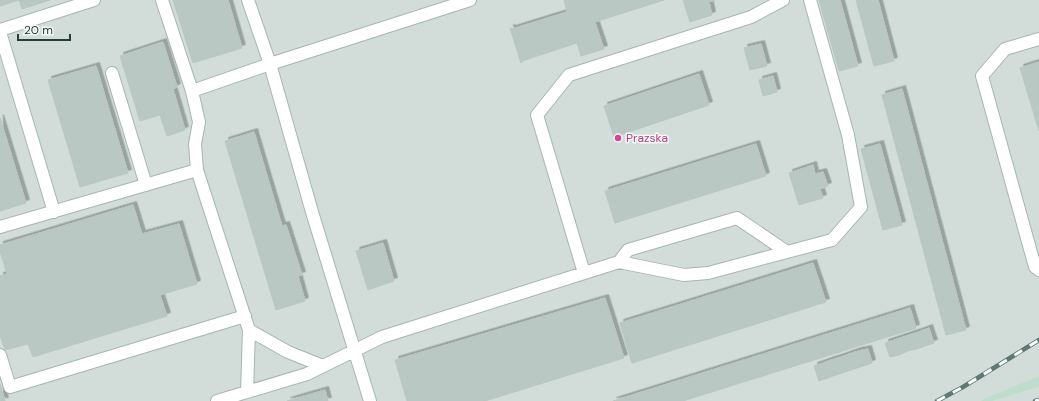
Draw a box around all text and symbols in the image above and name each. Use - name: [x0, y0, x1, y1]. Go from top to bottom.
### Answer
- scale bar: [18, 16, 70, 42]
- text: 20 m: [24, 22, 53, 38]
- place label: Prazska: [626, 130, 668, 146]
- marker: Prazska: [613, 133, 623, 143]

